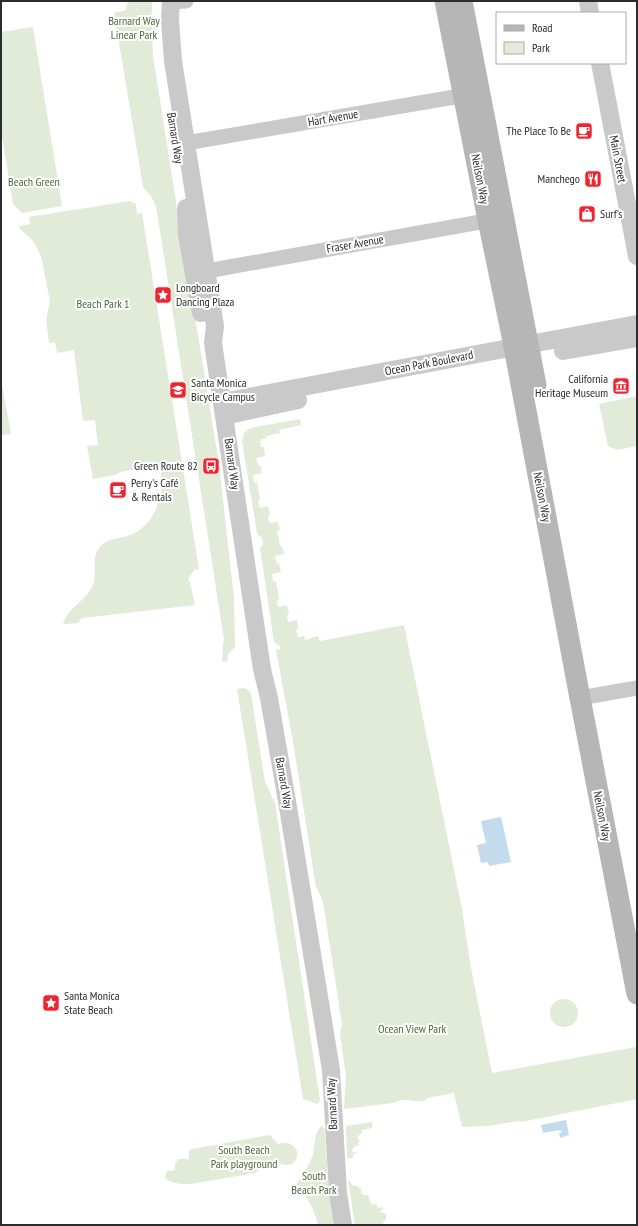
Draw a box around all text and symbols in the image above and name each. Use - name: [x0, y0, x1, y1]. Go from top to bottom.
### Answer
- legend: [496, 12, 626, 64]
- park label: Barnard Way Linear Park: [108, 13, 160, 42]
- text: Road: [532, 20, 552, 35]
- text: Park: [532, 40, 550, 55]
- street label: Hart Avenue: [307, 106, 359, 129]
- street label: Barnard Way: [164, 111, 187, 165]
- cafe icon: The Place To Be: [574, 121, 594, 141]
- place label: The Place To Be: [506, 123, 571, 138]
- street label: Main Street: [607, 134, 631, 184]
- street label: Neilson Way: [468, 153, 493, 206]
- restaurant icon: Manchego: [583, 169, 603, 189]
- place label: Manchego: [538, 171, 580, 186]
- park label: Beach Green: [8, 174, 60, 189]
- shop icon: Surf's: [577, 204, 597, 224]
- place label: Surf's: [600, 206, 622, 221]
- street label: Fraser Avenue: [325, 231, 385, 256]
- place label: Longboard Dancing Plaza: [176, 280, 235, 309]
- place icon: Longboard Dancing Plaza: [153, 285, 173, 305]
- park label: Beach Park 1: [77, 296, 130, 311]
- street label: Ocean Park Boulevard: [383, 347, 474, 378]
- place label: California Heritage Museum: [535, 371, 608, 400]
- place label: Santa Monica Bicycle Campus: [191, 375, 255, 404]
- museum icon: California Heritage Museum: [611, 376, 631, 396]
- school or university icon: Santa Monica Bicycle Campus: [168, 380, 188, 400]
- street label: Barnard Way: [221, 437, 244, 491]
- bus stop icon: Green Route 82: [201, 456, 221, 476]
- place label: Green Route 82: [134, 458, 198, 473]
- street label: Neilson Way: [530, 471, 555, 524]
- place label: Perry's Café & Rentals: [131, 475, 178, 504]
- cafe icon: Perry's Café & Rentals: [108, 480, 128, 500]
- street label: Barnard Way: [273, 756, 296, 810]
- street label: Neilson Way: [590, 790, 615, 843]
- place label: Santa Monica State Beach: [64, 988, 120, 1017]
- place icon: Santa Monica State Beach: [41, 993, 61, 1013]
- park label: Ocean View Park: [378, 1021, 446, 1036]
- street label: Barnard Way: [323, 1077, 340, 1130]
- park label: South Beach Park playground: [211, 1142, 277, 1171]
- park label: South Beach Park: [291, 1168, 337, 1197]

